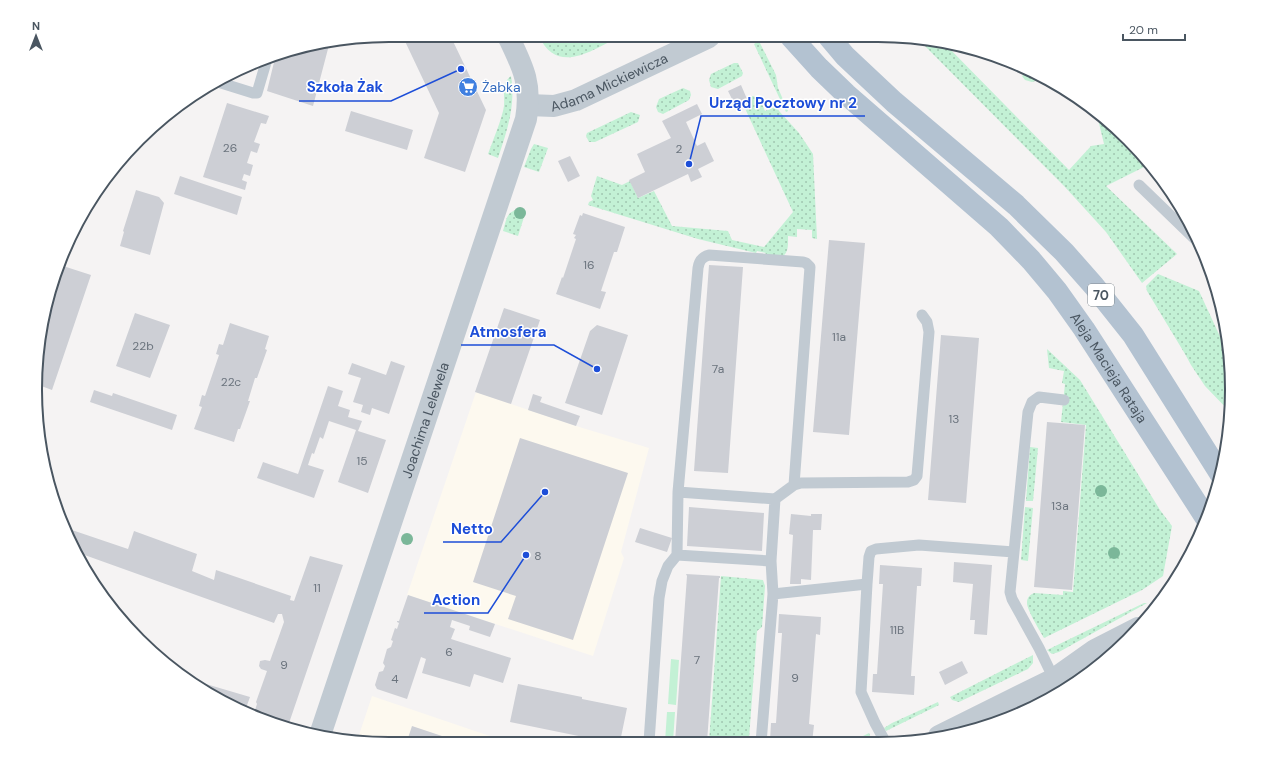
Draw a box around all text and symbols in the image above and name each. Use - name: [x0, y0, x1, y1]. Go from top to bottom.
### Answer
- north arrow: [16, 16, 56, 56]
- scale bar: [1123, 16, 1185, 42]
- text: N: [32, 19, 40, 33]
- text: 20 m: [1129, 22, 1158, 38]
- street label: Adama Mickiewicza: [548, 49, 671, 116]
- callout: Szkoła Żak: [299, 74, 391, 101]
- supermarket icon: Żabka: [457, 76, 479, 98]
- text: Szkoła Żak: [307, 77, 384, 97]
- place label: Żabka: [482, 78, 521, 96]
- callout: Urząd Pocztowy nr 2: [701, 89, 865, 116]
- text: Urząd Pocztowy nr 2: [709, 93, 857, 113]
- house number: 26: [223, 140, 237, 156]
- house number: 2: [676, 141, 683, 157]
- house number: 16: [583, 257, 595, 273]
- road number: 70: [1088, 284, 1114, 306]
- street label: Aleja Macieja Rataja: [1066, 309, 1151, 426]
- callout: Atmosfera: [461, 318, 554, 345]
- text: Atmosfera: [470, 322, 546, 342]
- house number: 11a: [832, 329, 846, 345]
- house number: 22b: [132, 338, 154, 354]
- street label: Joachima Lelewela: [398, 360, 453, 480]
- house number: 7a: [712, 361, 724, 377]
- house number: 22c: [221, 374, 241, 390]
- house number: 13: [949, 411, 959, 427]
- house number: 15: [356, 453, 368, 469]
- house number: 13a: [1051, 498, 1069, 514]
- callout: Netto: [443, 515, 501, 542]
- text: Netto: [451, 519, 493, 539]
- house number: 8: [534, 548, 542, 564]
- house number: 11: [313, 580, 321, 596]
- callout: Action: [424, 586, 488, 613]
- text: Action: [432, 590, 480, 610]
- house number: 11B: [890, 622, 904, 638]
- house number: 6: [445, 644, 453, 660]
- house number: 7: [694, 652, 700, 668]
- house number: 9: [280, 657, 288, 673]
- house number: 9: [791, 670, 799, 686]
- house number: 4: [391, 671, 399, 687]

